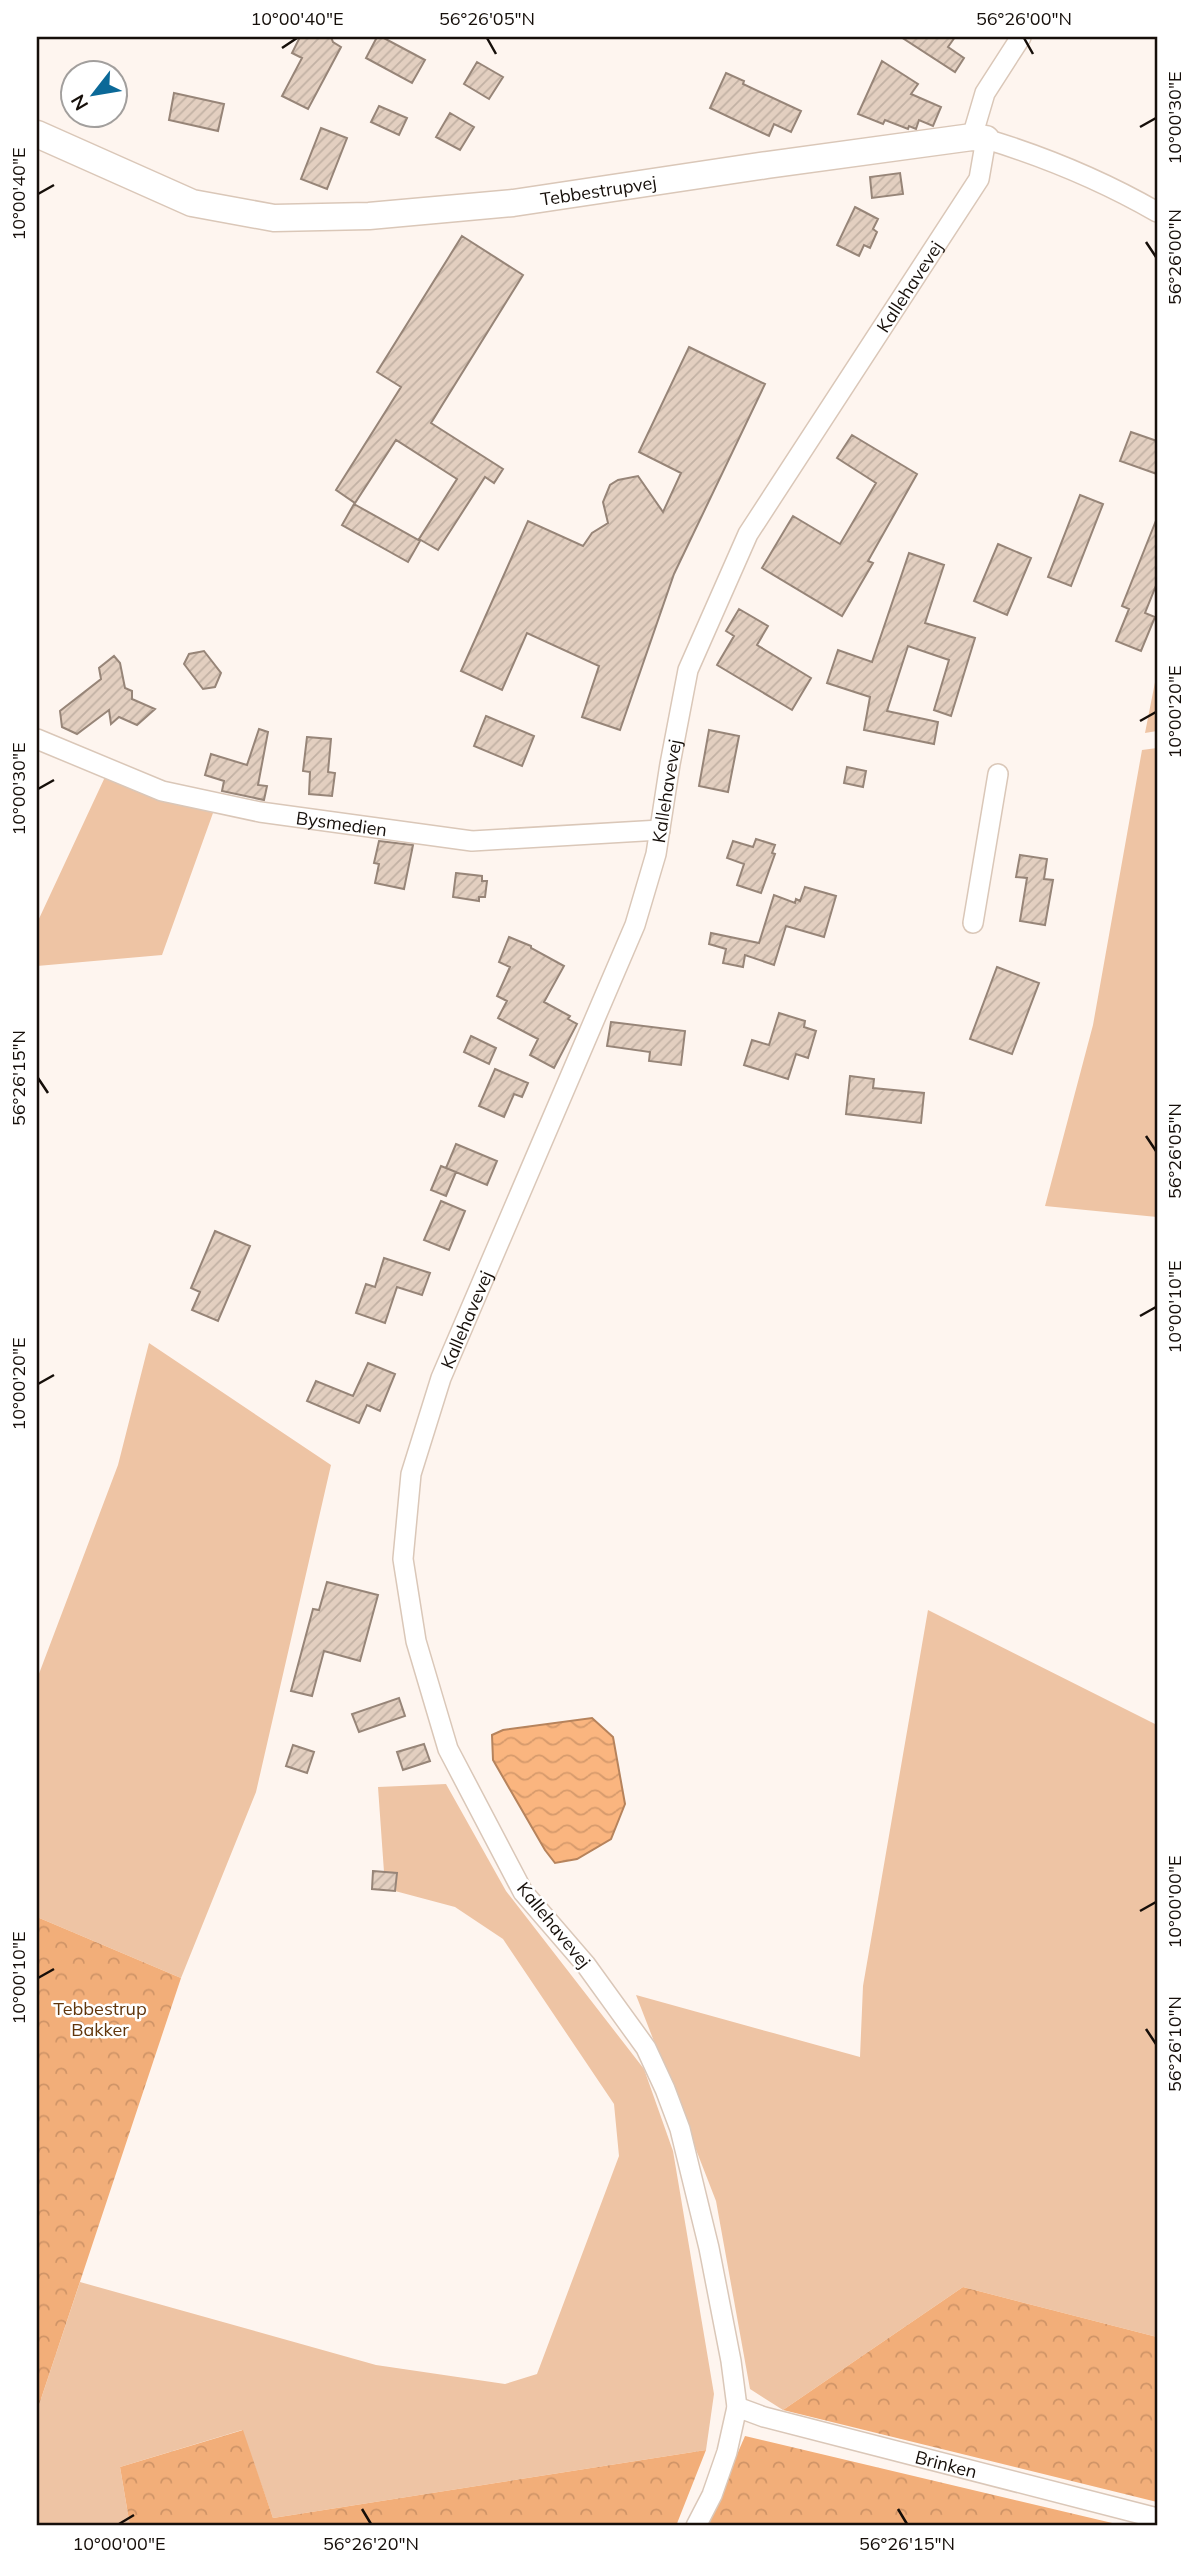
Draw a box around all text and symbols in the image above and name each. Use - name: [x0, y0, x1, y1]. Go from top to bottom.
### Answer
- text: 10°00'40"E: [250, 7, 344, 30]
- text: 56°26'05"N: [439, 7, 535, 30]
- text: 56°26'00"N: [976, 7, 1072, 30]
- north arrow: [60, 60, 130, 130]
- text: 10°00'30"E: [1163, 71, 1186, 165]
- text: N: [65, 90, 93, 115]
- text: 10°00'40"E: [7, 147, 30, 241]
- street label: Tebbestrupvej: [539, 170, 658, 210]
- text: 56°26'00"N: [1163, 209, 1186, 305]
- street label: Kallehavevej: [871, 236, 947, 337]
- text: 10°00'20"E: [1163, 665, 1186, 759]
- street label: Kallehavevej: [646, 737, 686, 844]
- text: 10°00'30"E: [7, 742, 30, 836]
- street label: Bysmedien: [295, 806, 389, 841]
- text: 56°26'15"N: [7, 1030, 30, 1126]
- text: 56°26'05"N: [1163, 1103, 1186, 1199]
- text: 10°00'10"E: [1163, 1260, 1186, 1354]
- street label: Kallehavevej: [435, 1267, 497, 1372]
- text: 10°00'20"E: [7, 1337, 30, 1431]
- text: 10°00'00"E: [1163, 1855, 1186, 1949]
- street label: Kallehavevej: [512, 1877, 596, 1973]
- text: 10°00'10"E: [7, 1931, 30, 2025]
- text: 56°26'10"N: [1163, 1996, 1186, 2092]
- park label: Tebbestrup Bakker: [53, 1997, 147, 2041]
- street label: Brinken: [913, 2445, 980, 2483]
- text: 10°00'00"E: [72, 2532, 166, 2555]
- text: 56°26'20"N: [323, 2532, 419, 2555]
- text: 56°26'15"N: [859, 2532, 955, 2555]

